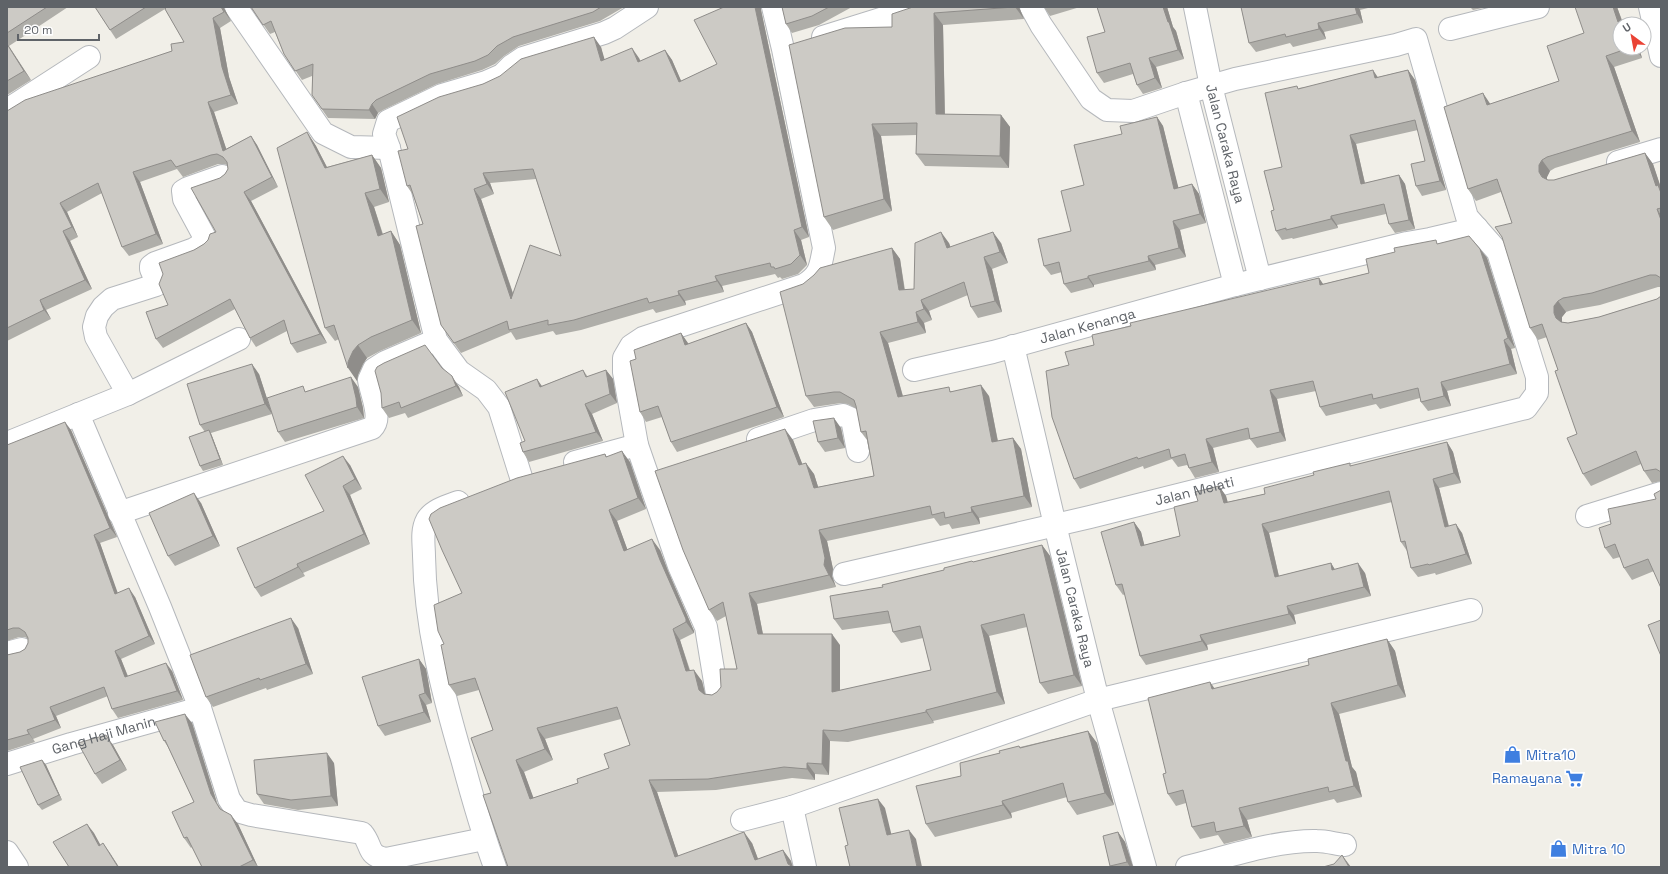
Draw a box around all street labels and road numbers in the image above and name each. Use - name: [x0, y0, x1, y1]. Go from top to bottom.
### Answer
- street label: Jalan Caraka Raya: [1202, 82, 1249, 205]
- street label: Jalan Kenanga: [1038, 304, 1137, 348]
- street label: Jalan Melati: [1153, 472, 1236, 509]
- street label: Jalan Caraka Raya: [1052, 546, 1099, 669]
- street label: Gang Haji Manin: [50, 712, 158, 758]

